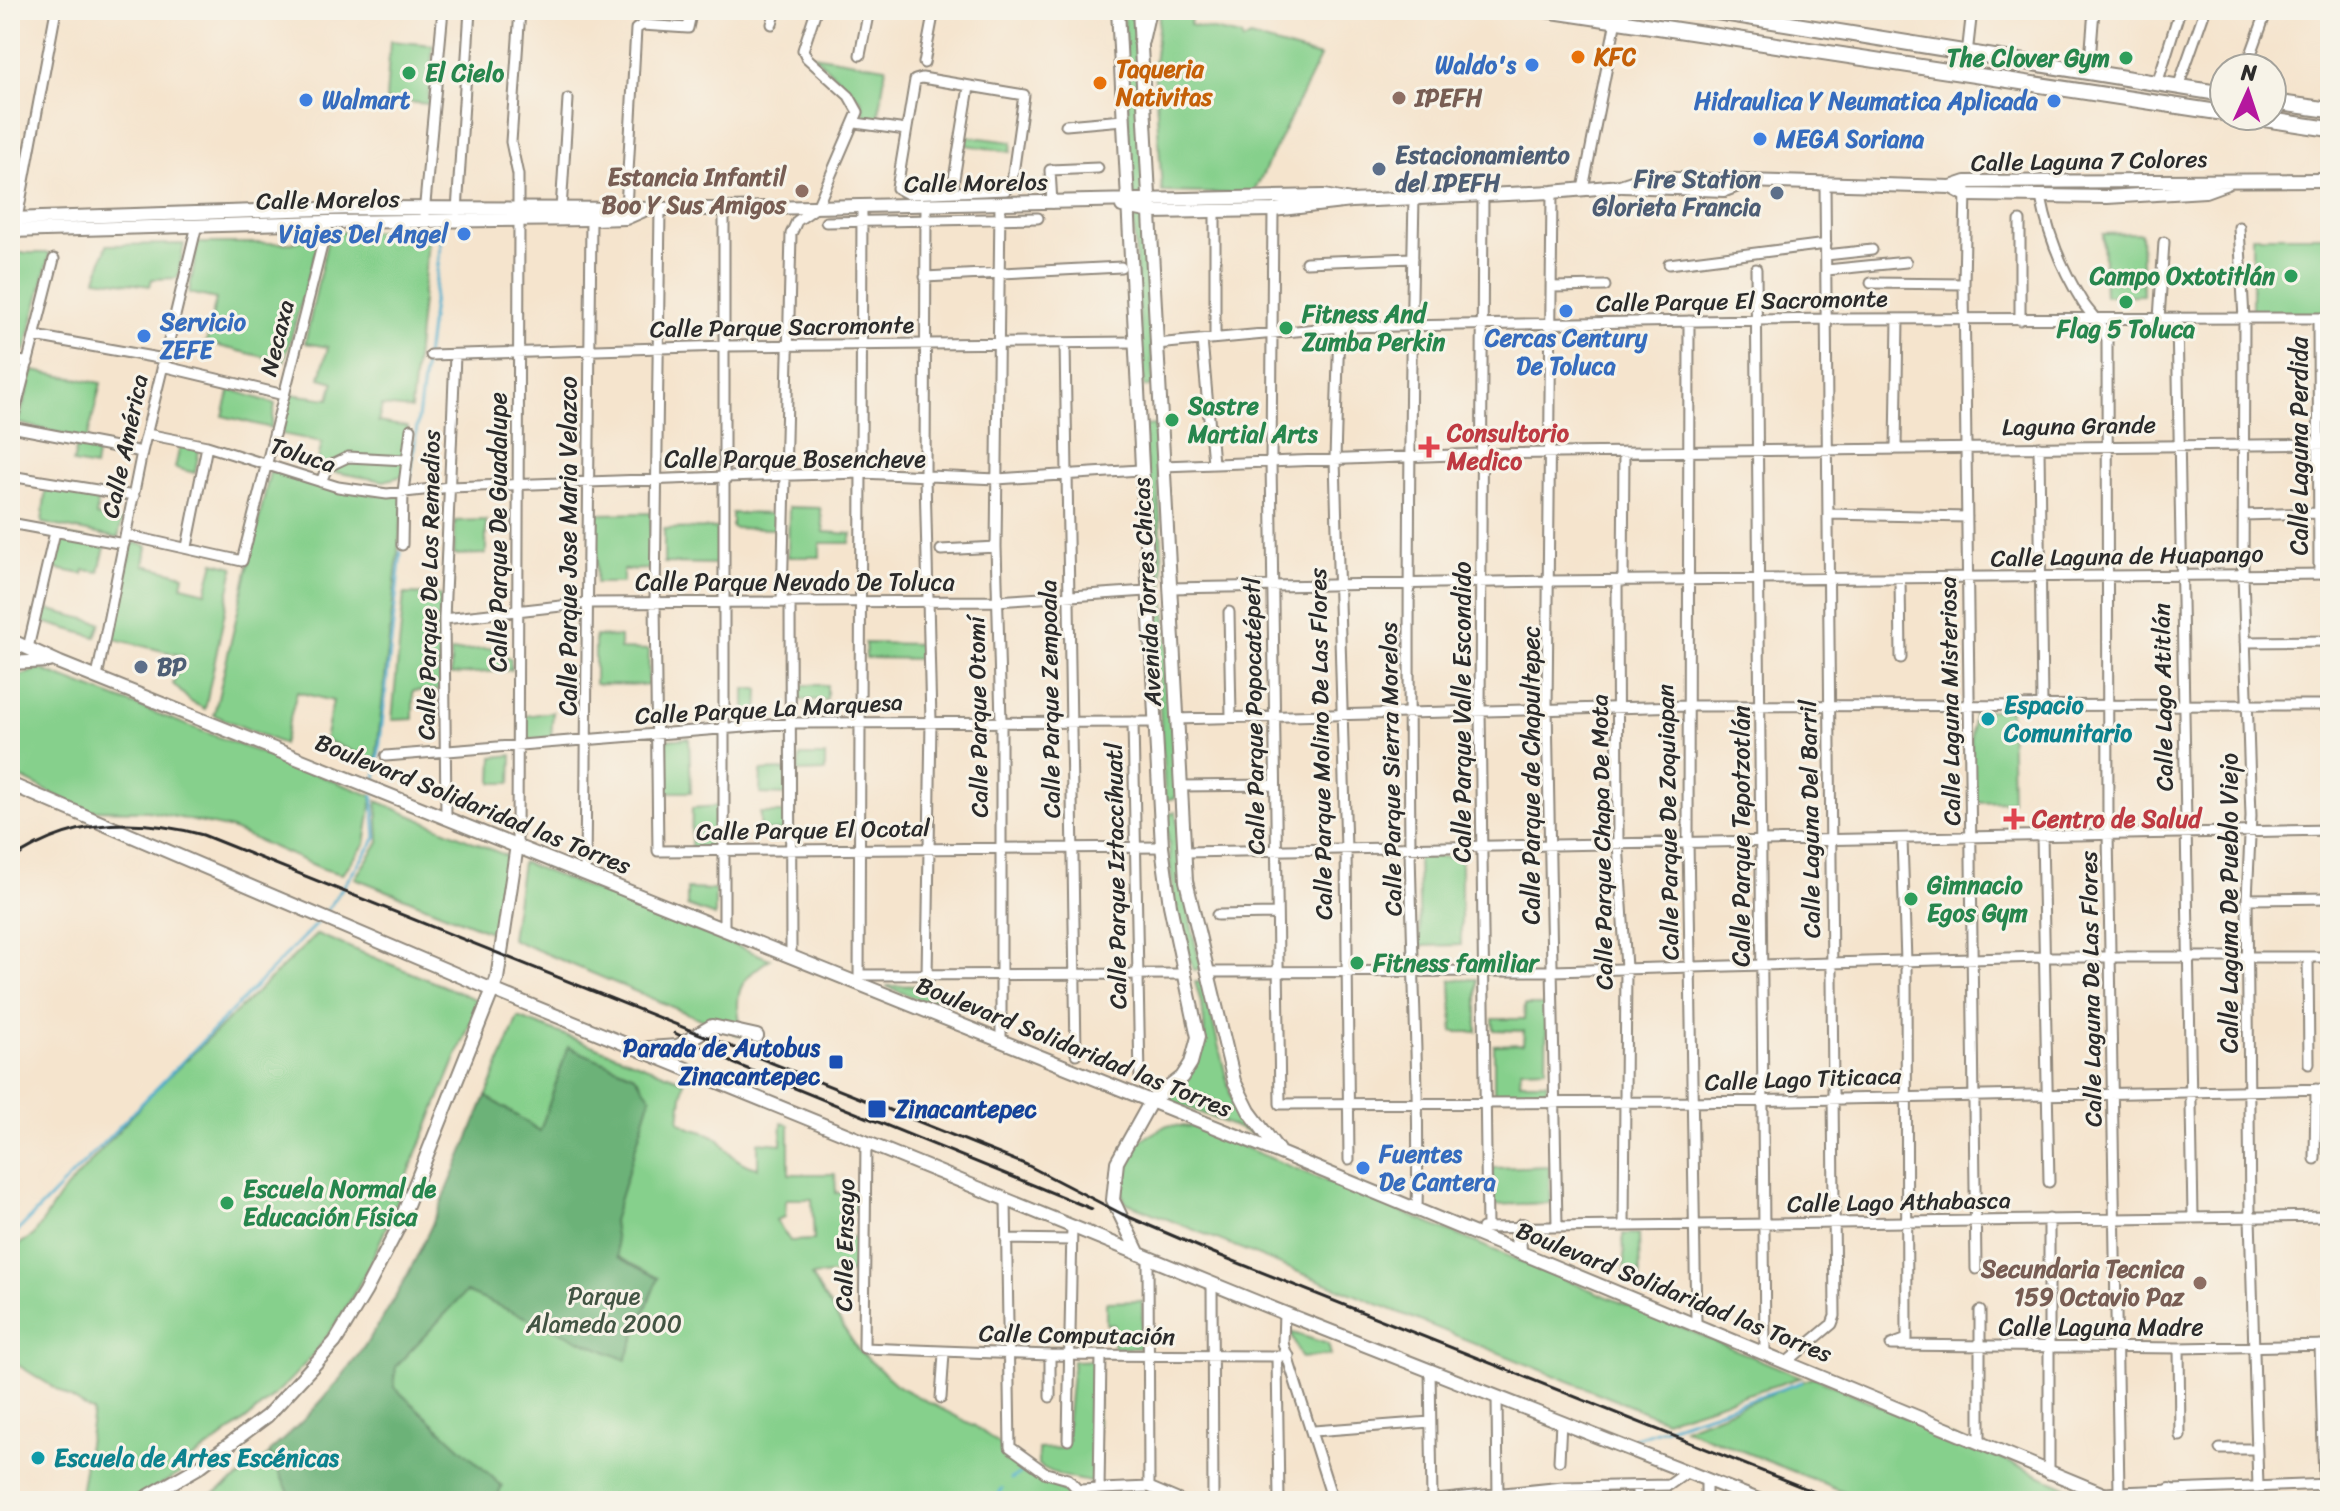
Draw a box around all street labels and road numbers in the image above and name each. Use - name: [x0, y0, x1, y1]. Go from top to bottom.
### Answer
- street label: Calle Laguna 7 Colores: [1970, 138, 2208, 184]
- street label: Calle Morelos: [904, 161, 1048, 205]
- street label: Calle Morelos: [256, 178, 400, 222]
- street label: Calle Parque El Sacromonte: [1596, 277, 1889, 325]
- street label: Necaxa: [247, 295, 307, 381]
- street label: Calle Parque Sacromonte: [649, 304, 915, 350]
- street label: Calle Laguna Perdida: [2278, 336, 2320, 555]
- street label: Calle América: [89, 370, 161, 522]
- street label: Calle Parque Jose Maria Velazco: [547, 376, 589, 716]
- street label: Calle Parque De Guadalupe: [477, 392, 519, 672]
- street label: Laguna Grande: [2002, 404, 2156, 448]
- street label: Toluca: [265, 425, 341, 485]
- street label: Calle Parque De Los Remedios: [405, 429, 453, 740]
- street label: Calle Parque Bosencheve: [664, 438, 926, 480]
- street label: Avenida Torres Chicas: [1120, 476, 1174, 709]
- street label: Calle Laguna de Huapango: [1990, 533, 2264, 579]
- street label: Calle Parque Nevado De Toluca: [635, 561, 955, 603]
- street label: Calle Parque Valle Escondido: [1441, 562, 1483, 862]
- street label: Calle Parque Molino De Las Flores: [1297, 567, 1345, 920]
- street label: Calle Parque Popocatépetl: [1231, 576, 1277, 855]
- street label: Calle Laguna Misteriosa: [1927, 576, 1973, 826]
- street label: Calle Parque Zempoala: [1027, 579, 1073, 819]
- street label: Calle Lago Atitlán: [2140, 603, 2186, 791]
- street label: Calle Parque Otomí: [955, 613, 1001, 818]
- street label: Calle Parque Sierra Morelos: [1367, 622, 1415, 916]
- street label: Calle Parque de Chapultepec: [1510, 625, 1552, 925]
- street label: Calle Parque La Marquesa: [634, 681, 904, 737]
- street label: Calle Parque De Zoquiapan: [1645, 683, 1691, 961]
- street label: Calle Parque Chapa De Mota: [1578, 694, 1626, 990]
- street label: Calle Laguna Del Barril: [1787, 698, 1833, 938]
- street label: Calle Parque Tepotzotlán: [1720, 705, 1762, 967]
- street label: Boulevard Solidaridad las Torres: [309, 721, 637, 887]
- street label: Calle Parque Iztaccíhuatl: [1093, 741, 1139, 1010]
- street label: Calle Laguna De Pueblo Viejo: [2208, 753, 2250, 1053]
- street label: Calle Parque El Ocotal: [696, 807, 931, 853]
- street label: Calle Laguna De Las Flores: [2068, 850, 2114, 1127]
- street label: Boulevard Solidaridad las Torres: [910, 964, 1238, 1130]
- street label: Calle Lago Titicaca: [1704, 1055, 1903, 1103]
- street label: Calle Ensayo: [823, 1178, 867, 1312]
- street label: Calle Lago Athabasca: [1787, 1179, 2011, 1225]
- street label: Boulevard Solidaridad las Torres: [1510, 1209, 1838, 1375]
- street label: Calle Laguna Madre: [1998, 1306, 2204, 1348]
- street label: Calle Computación: [978, 1312, 1176, 1358]

